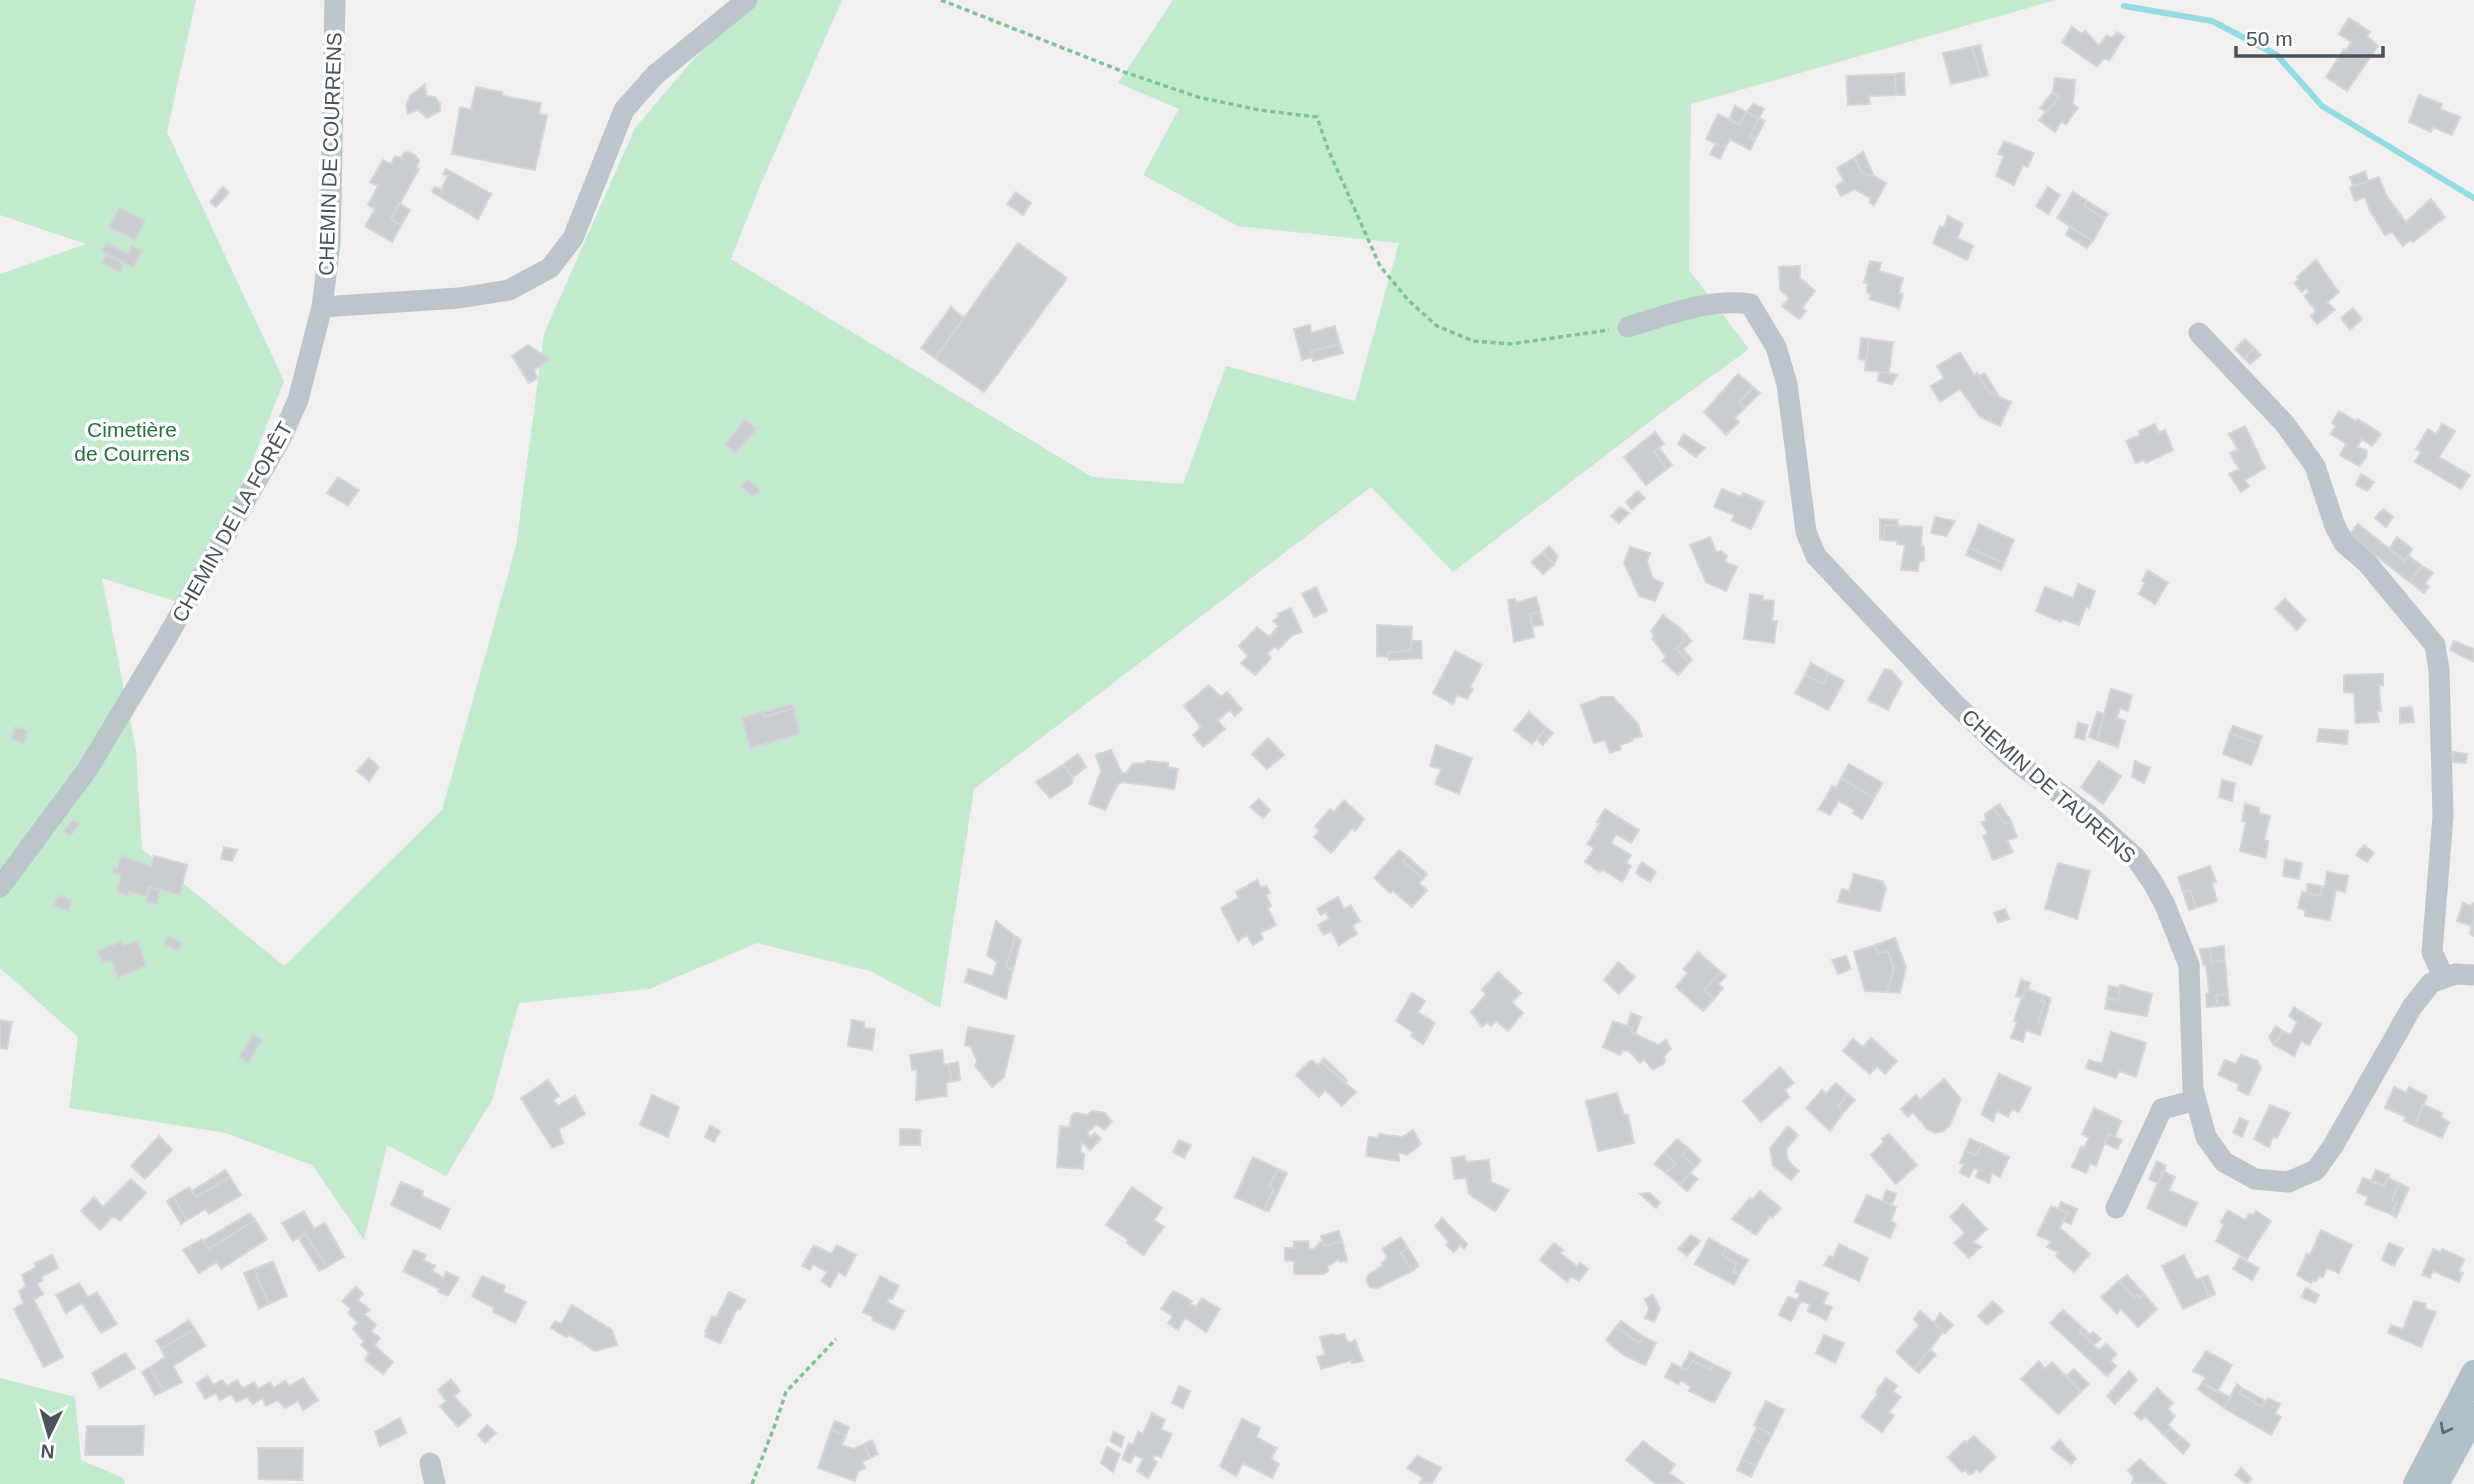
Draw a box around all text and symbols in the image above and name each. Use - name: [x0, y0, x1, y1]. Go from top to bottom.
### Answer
- scale bar: [2236, 14, 2383, 58]
- text: 50 m: [2246, 27, 2293, 50]
- street label: CHEMIN DE COURRENS: [314, 32, 346, 276]
- park label: Cimetière de Courrens: [74, 418, 190, 465]
- street label: CHEMIN DE LA FORÊT: [167, 418, 297, 626]
- street label: CHEMIN DE TAURENS: [1958, 704, 2140, 868]
- north arrow: [14, 1400, 84, 1470]
- one-way arrow: [2439, 1422, 2453, 1434]
- text: N: [40, 1440, 55, 1462]

